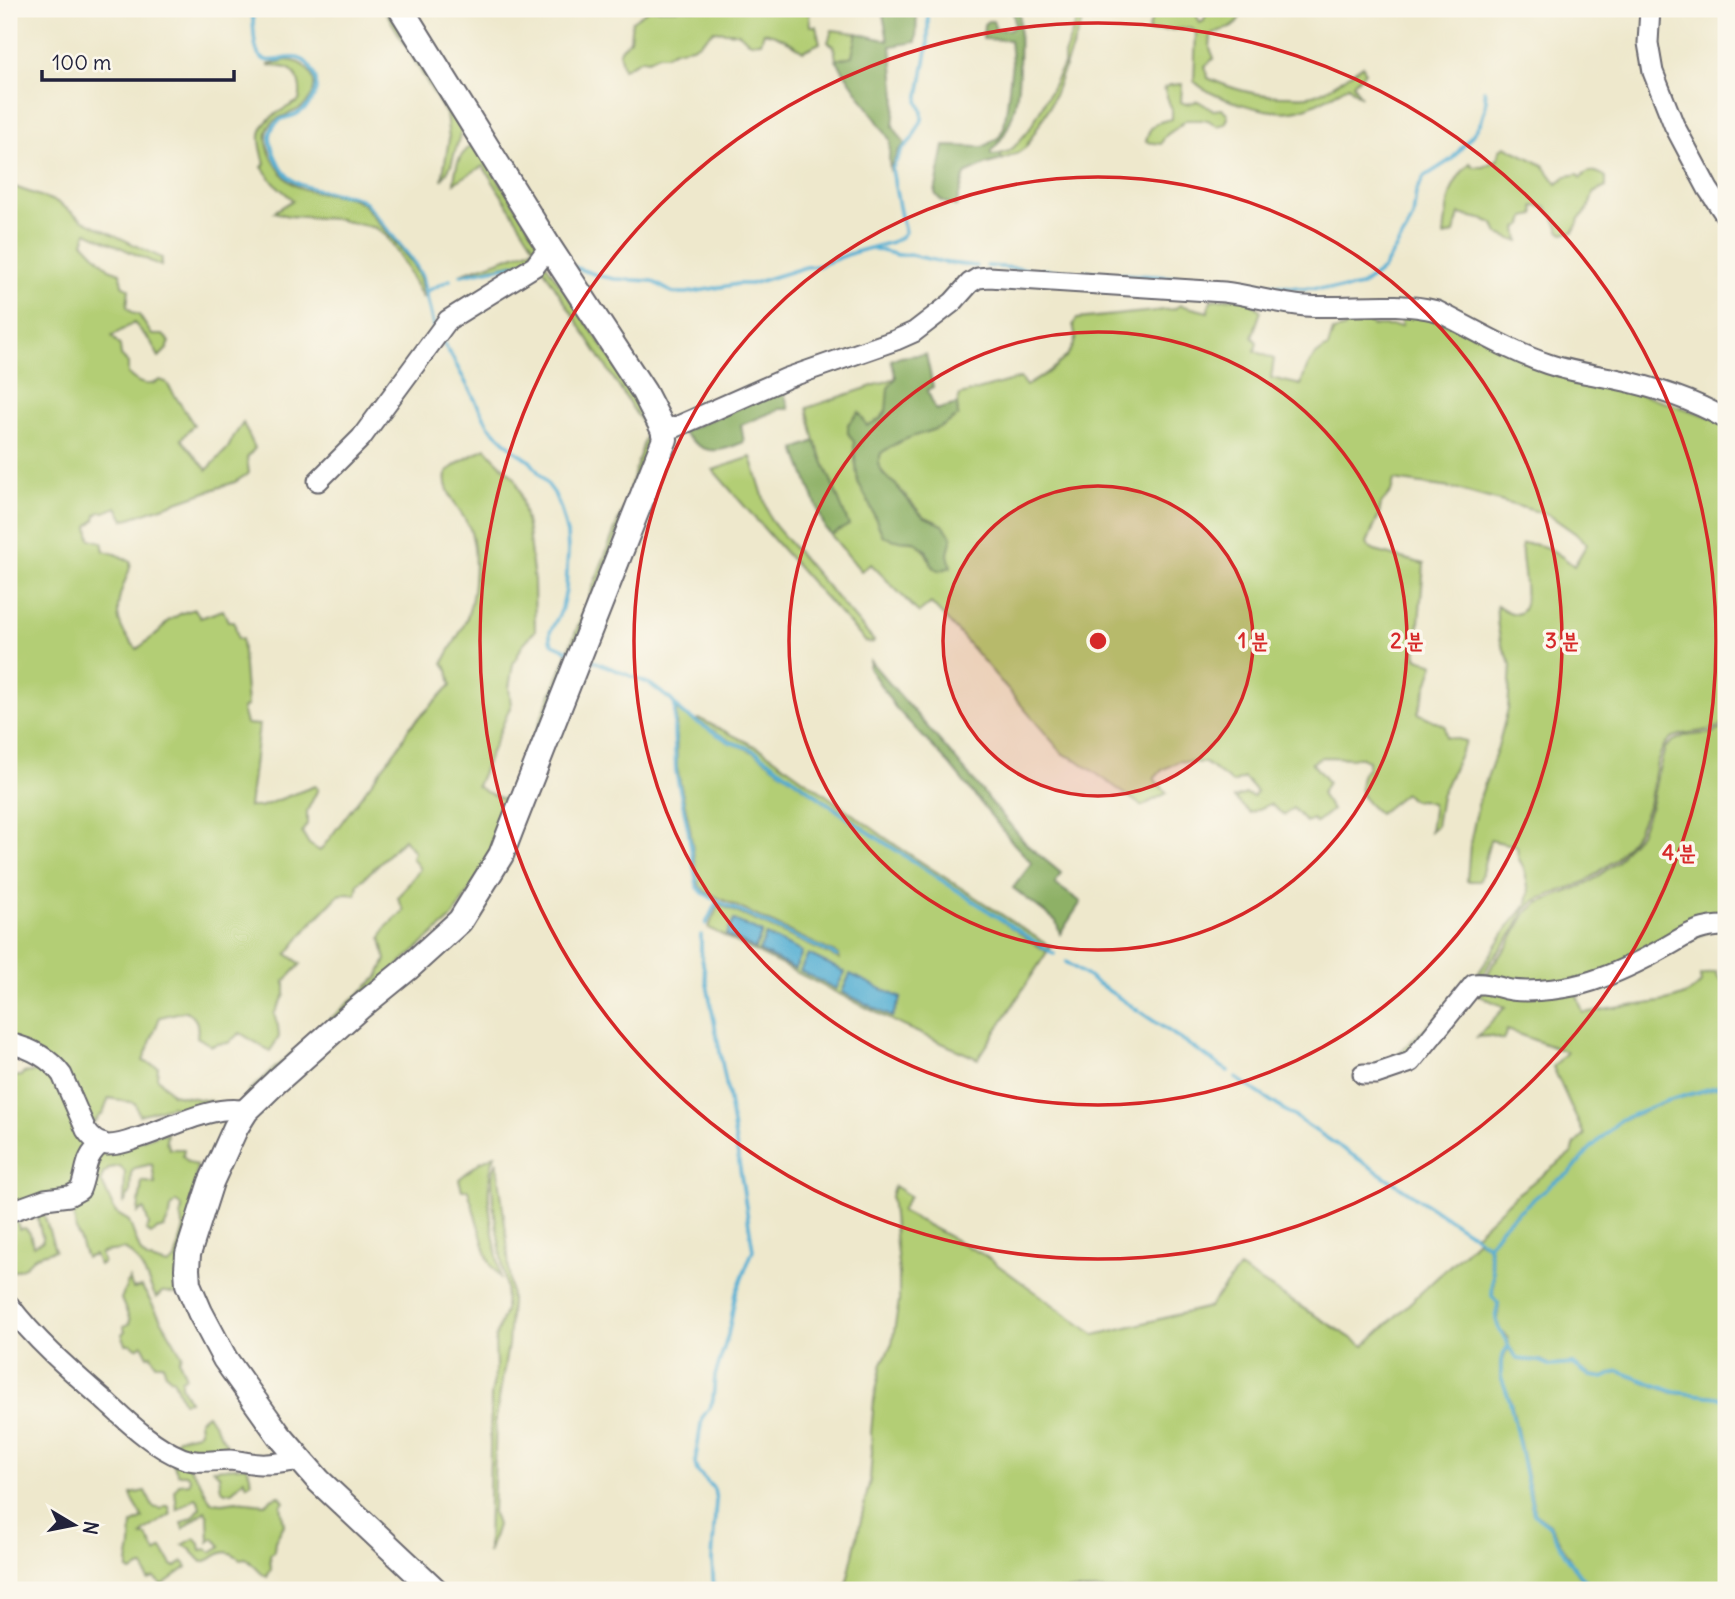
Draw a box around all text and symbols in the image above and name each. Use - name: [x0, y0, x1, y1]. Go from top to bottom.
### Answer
- scale bar: [42, 38, 234, 82]
- text: 100 m: [52, 49, 111, 76]
- text: 1 분: [1238, 627, 1268, 654]
- text: 2 분: [1390, 627, 1424, 654]
- text: 3 분: [1545, 627, 1579, 654]
- centre of rings: [1086, 629, 1110, 653]
- text: 4 분: [1662, 839, 1696, 866]
- north arrow: [38, 1490, 108, 1560]
- text: N: [78, 1519, 104, 1537]

